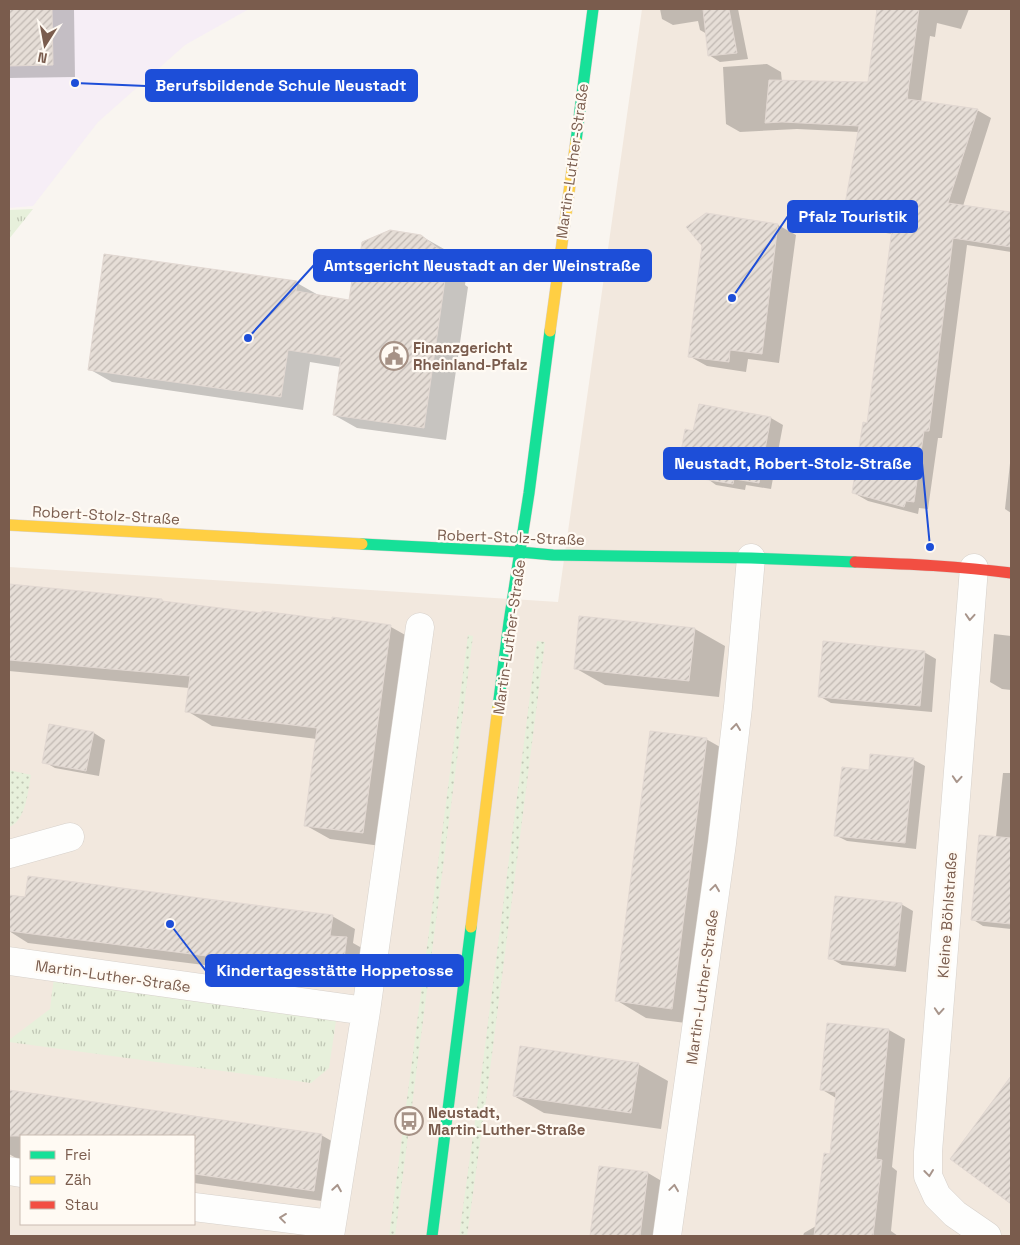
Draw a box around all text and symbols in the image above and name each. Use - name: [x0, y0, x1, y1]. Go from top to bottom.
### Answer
- north arrow: [20, 20, 70, 70]
- text: N: [36, 48, 49, 67]
- callout: Berufsbildende Schule Neustadt: [146, 70, 417, 101]
- text: Berufsbildende Schule Neustadt: [156, 75, 407, 96]
- street label: Martin-Luther-Straße: [552, 82, 592, 240]
- callout: Pfalz Touristik: [788, 201, 917, 232]
- text: Pfalz Touristik: [799, 206, 907, 227]
- callout: Amtsgericht Neustadt an der Weinstraße: [314, 250, 651, 281]
- text: Amtsgericht Neustadt an der Weinstraße: [324, 255, 640, 276]
- place label: Finanzgericht Rheinland-Pfalz: [413, 338, 528, 374]
- public building icon: Finanzgericht Rheinland-Pfalz: [379, 341, 409, 371]
- callout: Neustadt, Robert-Stolz-Straße: [664, 448, 922, 479]
- text: Neustadt, Robert-Stolz-Straße: [674, 453, 912, 474]
- street label: Robert-Stolz-Straße: [32, 502, 180, 528]
- street label: Robert-Stolz-Straße: [437, 525, 585, 549]
- street label: Martin-Luther-Straße: [489, 558, 529, 716]
- one-way arrow: [965, 613, 976, 621]
- one-way arrow: [730, 723, 741, 731]
- one-way arrow: [952, 775, 963, 783]
- street label: Kleine Böhlstraße: [933, 851, 961, 979]
- one-way arrow: [710, 884, 720, 893]
- street label: Martin-Luther-Straße: [682, 908, 722, 1066]
- callout: Kindertagesstätte Hoppetosse: [206, 955, 463, 986]
- street label: Martin-Luther-Straße: [34, 956, 192, 996]
- text: Kindertagesstätte Hoppetosse: [216, 960, 454, 981]
- one-way arrow: [934, 1007, 945, 1015]
- place label: Neustadt, Martin-Luther-Straße: [428, 1103, 586, 1139]
- bus stop icon: Neustadt, Martin-Luther-Straße: [394, 1106, 424, 1136]
- legend: [20, 1135, 195, 1225]
- text: Frei: [65, 1145, 91, 1164]
- one-way arrow: [923, 1169, 934, 1177]
- text: Zäh: [65, 1170, 91, 1189]
- one-way arrow: [332, 1184, 342, 1192]
- one-way arrow: [668, 1184, 679, 1192]
- text: Stau: [65, 1195, 99, 1214]
- one-way arrow: [278, 1213, 286, 1224]

